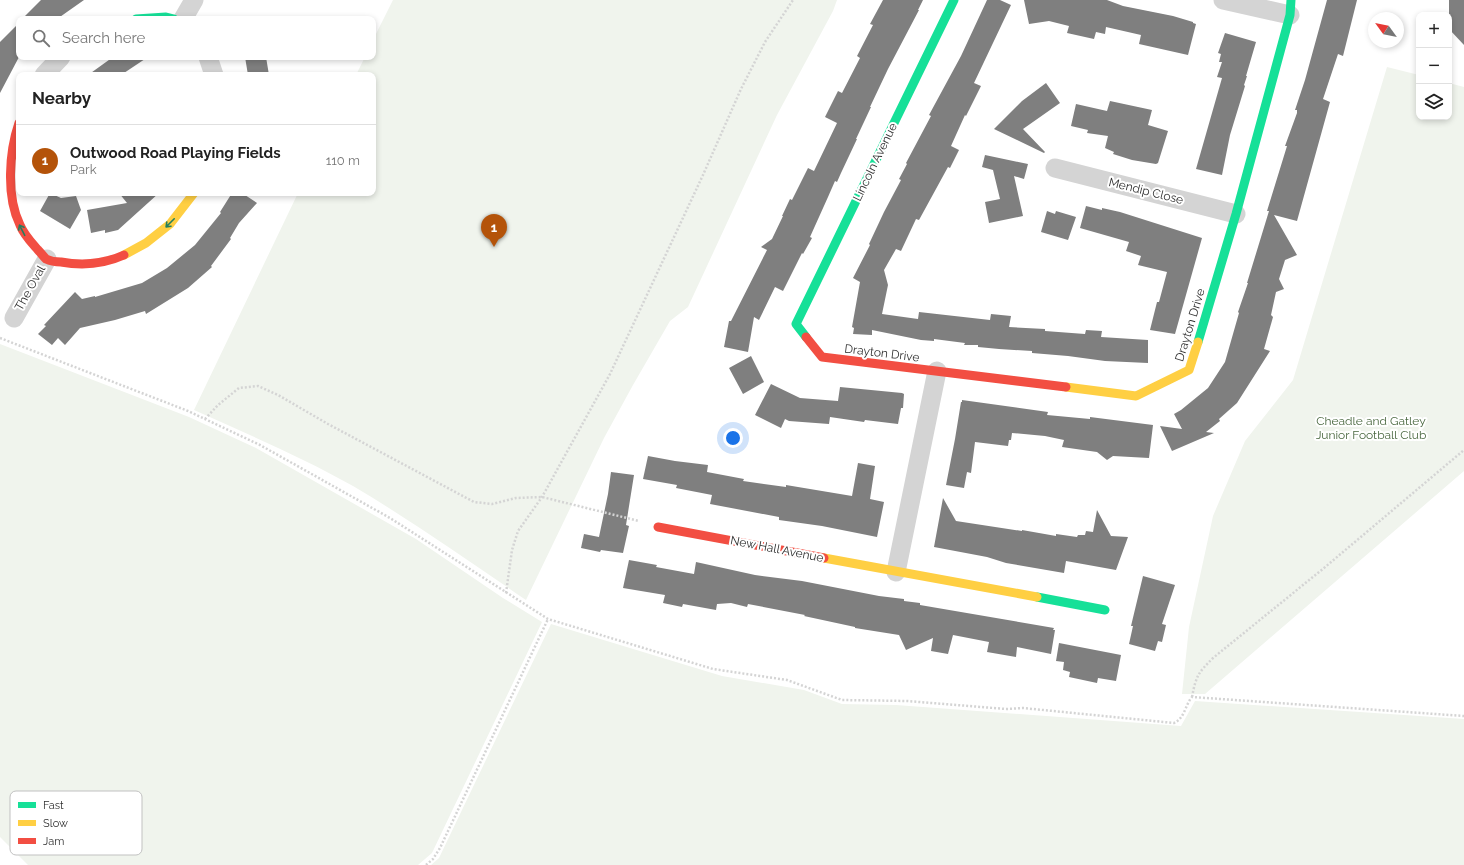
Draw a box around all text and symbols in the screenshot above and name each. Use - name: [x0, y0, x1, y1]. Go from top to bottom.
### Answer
- north arrow: [1368, 12, 1404, 48]
- map controls: [1416, 12, 1452, 120]
- button: +: [1416, 12, 1452, 48]
- search box: [16, 16, 376, 60]
- icon: search: [30, 27, 52, 49]
- text: Search here: [62, 29, 145, 47]
- button: −: [1416, 48, 1452, 84]
- button: layers: [1416, 84, 1452, 120]
- text: Nearby: [32, 88, 91, 108]
- street label: Lincoln Avenue: [850, 121, 900, 203]
- text: Outwood Road Playing Fields: [70, 144, 281, 162]
- text: 1: [42, 153, 48, 168]
- text: 110 m: [326, 153, 360, 168]
- text: Park: [70, 162, 97, 177]
- street label: Mendip Close: [1107, 175, 1185, 207]
- pin: 1: [481, 214, 507, 247]
- one-way arrow: [165, 218, 174, 228]
- one-way arrow: [18, 224, 25, 236]
- street label: The Oval: [12, 262, 48, 313]
- street label: Drayton Drive: [1172, 287, 1208, 363]
- street label: Drayton Drive: [844, 341, 920, 365]
- park label: Cheadle and Gatley Junior Football Club: [1316, 414, 1426, 442]
- your location: [723, 428, 743, 448]
- street label: New Hall Avenue: [729, 533, 825, 565]
- legend: [10, 791, 142, 855]
- text: Fast: [43, 799, 64, 812]
- text: Slow: [43, 817, 68, 830]
- text: Jam: [43, 835, 64, 848]

